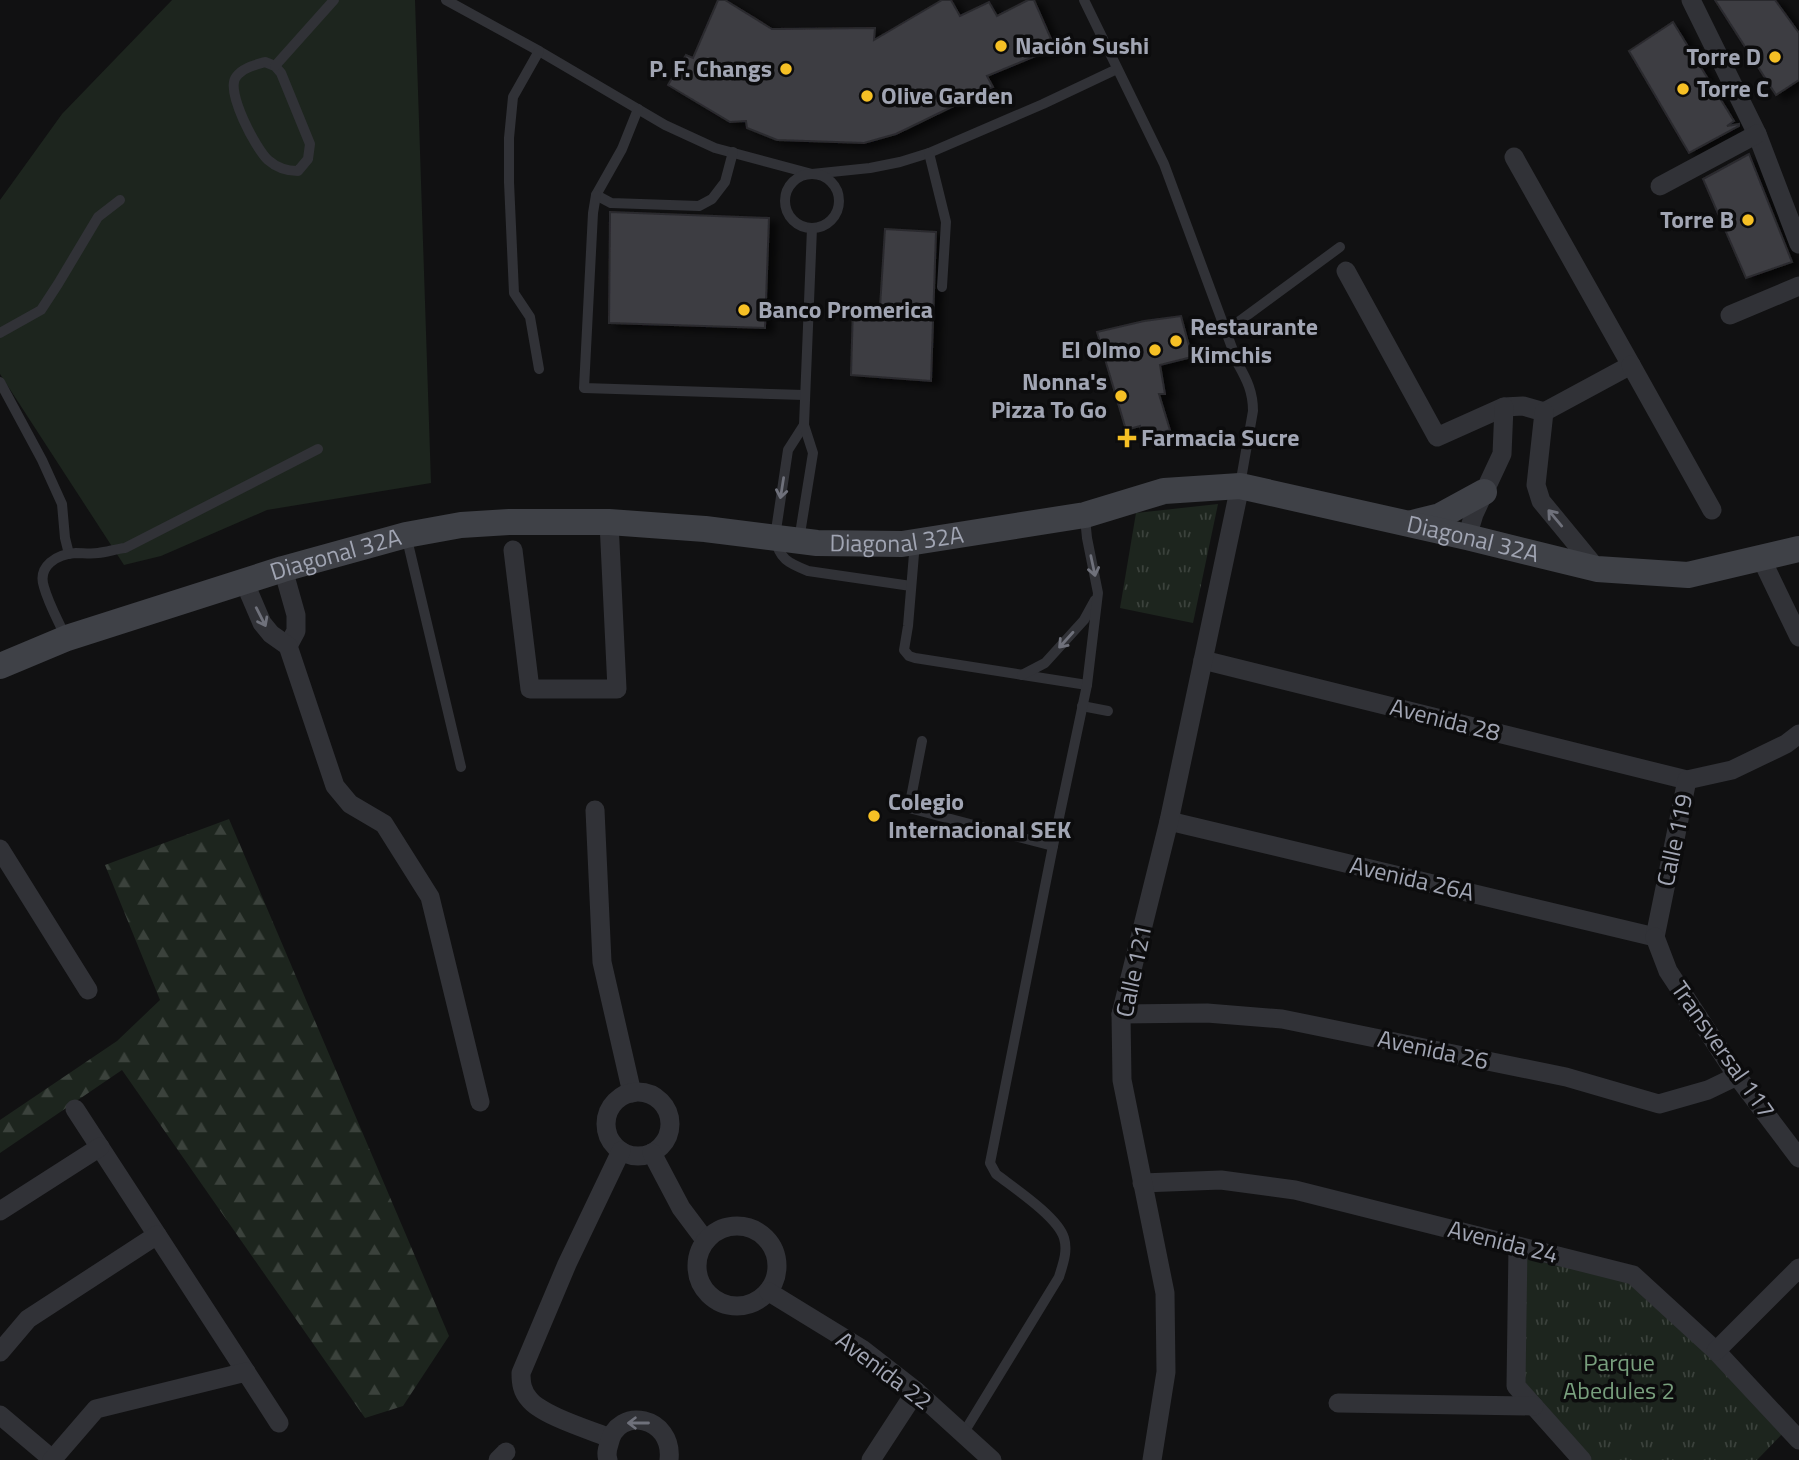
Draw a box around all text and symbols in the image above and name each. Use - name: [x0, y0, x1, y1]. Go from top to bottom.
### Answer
- place label: Nación Sushi: [1015, 27, 1149, 63]
- marker: Nación Sushi: [993, 38, 1009, 54]
- place label: Torre D: [1687, 38, 1761, 74]
- marker: Torre D: [1767, 49, 1783, 65]
- place label: P. F. Changs: [649, 50, 772, 86]
- marker: P. F. Changs: [778, 61, 794, 77]
- place label: Torre C: [1697, 70, 1769, 106]
- place label: Olive Garden: [881, 77, 1013, 113]
- marker: Torre C: [1675, 81, 1691, 97]
- marker: Olive Garden: [859, 88, 875, 104]
- place label: Torre B: [1660, 201, 1734, 237]
- marker: Torre B: [1740, 212, 1756, 228]
- place label: Banco Promerica: [758, 291, 933, 327]
- marker: Banco Promerica: [736, 302, 752, 318]
- place label: Restaurante Kimchis: [1190, 308, 1318, 372]
- place label: El Olmo: [1061, 331, 1141, 367]
- marker: Restaurante Kimchis: [1168, 333, 1184, 349]
- marker: El Olmo: [1147, 342, 1163, 358]
- place label: Nonna's Pizza To Go: [991, 363, 1107, 427]
- marker: Nonna's Pizza To Go: [1113, 388, 1129, 404]
- place label: Farmacia Sucre: [1141, 419, 1300, 455]
- marker: Farmacia Sucre: [1119, 430, 1135, 446]
- one-way arrow: [776, 477, 789, 499]
- street label: Diagonal 32A: [1404, 505, 1543, 571]
- one-way arrow: [1547, 510, 1563, 528]
- street label: Diagonal 32A: [829, 515, 966, 561]
- street label: Diagonal 32A: [265, 518, 405, 589]
- one-way arrow: [1086, 554, 1100, 577]
- one-way arrow: [254, 606, 268, 627]
- one-way arrow: [1058, 631, 1074, 649]
- street label: Avenida 28: [1386, 688, 1504, 750]
- place label: Colegio Internacional SEK: [888, 783, 1071, 847]
- street label: Calle 119: [1647, 790, 1701, 889]
- marker: Colegio Internacional SEK: [866, 808, 882, 824]
- street label: Avenida 26A: [1346, 846, 1478, 910]
- street label: Calle 121: [1106, 921, 1160, 1020]
- street label: Transversal 117: [1663, 973, 1785, 1126]
- street label: Avenida 26: [1375, 1020, 1492, 1078]
- street label: Avenida 24: [1444, 1210, 1562, 1272]
- street label: Avenida 22: [829, 1322, 940, 1418]
- park label: Parque Abedules 2: [1563, 1344, 1675, 1408]
- one-way arrow: [627, 1416, 650, 1430]

